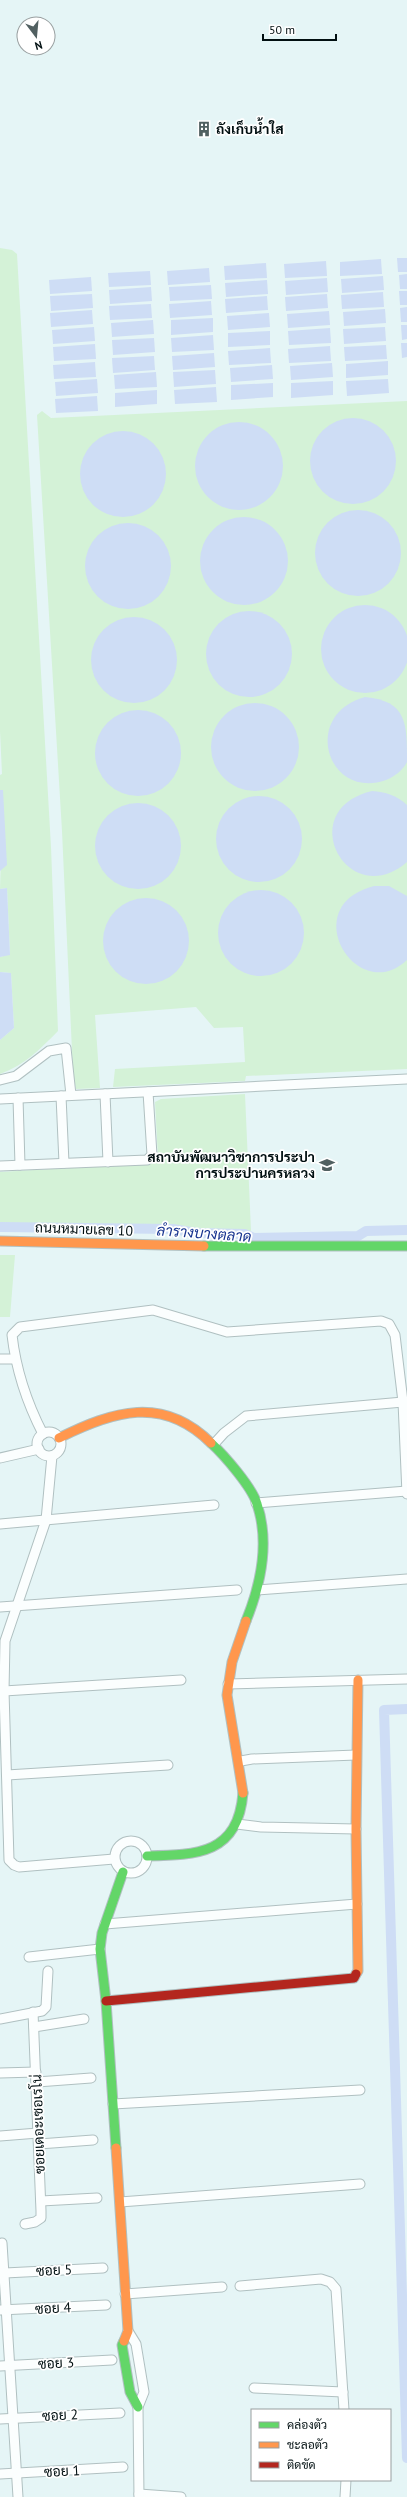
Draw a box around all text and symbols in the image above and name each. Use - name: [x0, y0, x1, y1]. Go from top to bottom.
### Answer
- north arrow: [16, 16, 56, 56]
- scale bar: [263, 16, 336, 42]
- text: 50 m: [269, 22, 295, 37]
- text: N: [33, 38, 44, 53]
- place label: ถังเก็บน้ำใส: [216, 117, 284, 138]
- building icon: ถังเก็บน้ำใส: [195, 120, 213, 138]
- place label: สถาบันพัฒนาวิชาการประปา การประปานครหลวง: [147, 1148, 315, 1182]
- school or university icon: สถาบันพัฒนาวิชาการประปา การประปานครหลวง: [318, 1156, 336, 1174]
- street label: ถนนหมายเลข 10: [35, 1218, 134, 1240]
- water label: ลำรางบางตลาด: [156, 1220, 252, 1246]
- street label: ซอยเดอะเซอเรโน่: [27, 2074, 49, 2174]
- street label: ซอย 5: [35, 2260, 73, 2280]
- street label: ซอย 4: [34, 2298, 72, 2318]
- street label: ซอย 3: [37, 2353, 75, 2373]
- street label: ซอย 2: [41, 2405, 79, 2425]
- legend: [251, 2409, 391, 2481]
- text: คล่องตัว: [287, 2417, 327, 2432]
- text: ชะลอตัว: [287, 2437, 328, 2452]
- text: ติดขัด: [287, 2457, 316, 2472]
- street label: ซอย 1: [43, 2461, 81, 2481]

